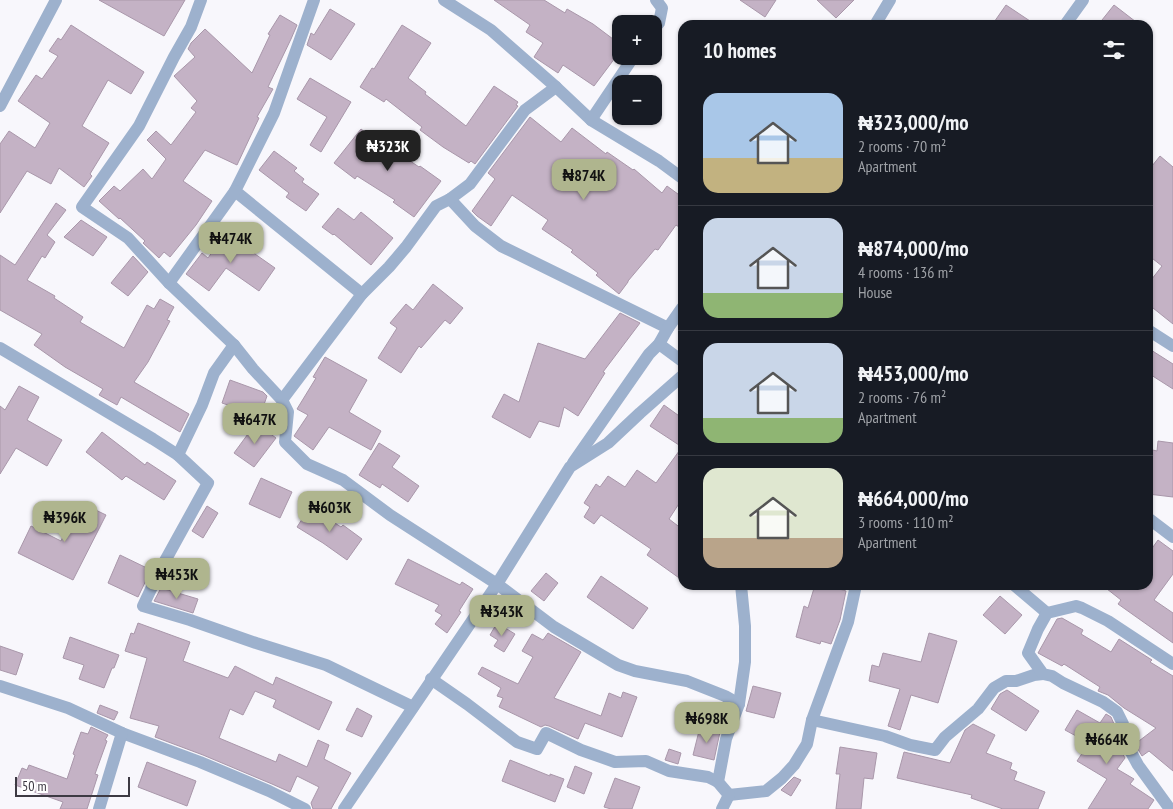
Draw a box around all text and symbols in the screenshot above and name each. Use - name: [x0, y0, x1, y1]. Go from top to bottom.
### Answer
- map controls: [612, 15, 662, 125]
- button: +: [612, 15, 662, 65]
- icon: filters: [1100, 36, 1128, 64]
- text: 10 homes: [703, 37, 776, 64]
- button: −: [612, 75, 662, 125]
- text: ₦323,000/mo: [858, 109, 969, 136]
- icon: home: [743, 113, 803, 173]
- pin: ₦323K: [353, 130, 423, 172]
- text: ₦323K: [367, 136, 409, 156]
- text: 2 rooms · 70 m²: [858, 136, 946, 156]
- text: Apartment: [858, 156, 917, 176]
- pin: ₦874K: [549, 158, 619, 201]
- text: ₦874K: [563, 165, 605, 185]
- pin: ₦474K: [196, 222, 266, 264]
- text: ₦474K: [210, 228, 252, 248]
- text: ₦874,000/mo: [858, 235, 969, 262]
- icon: home: [743, 238, 803, 298]
- text: 4 rooms · 136 m²: [858, 262, 954, 282]
- text: House: [858, 282, 892, 302]
- text: ₦453,000/mo: [858, 360, 969, 387]
- icon: home: [743, 363, 803, 423]
- text: 2 rooms · 76 m²: [858, 387, 946, 407]
- pin: ₦647K: [220, 402, 290, 445]
- text: Apartment: [858, 407, 917, 427]
- text: ₦647K: [234, 409, 276, 429]
- text: ₦664,000/mo: [858, 485, 969, 512]
- icon: home: [743, 488, 803, 548]
- pin: ₦603K: [295, 490, 365, 533]
- text: ₦603K: [309, 497, 351, 517]
- pin: ₦396K: [30, 500, 100, 543]
- text: ₦396K: [44, 507, 86, 527]
- text: 3 rooms · 110 m²: [858, 512, 954, 532]
- text: Apartment: [858, 532, 917, 552]
- pin: ₦453K: [142, 558, 212, 600]
- text: ₦453K: [156, 564, 198, 584]
- pin: ₦343K: [467, 594, 537, 637]
- text: ₦343K: [481, 601, 523, 621]
- pin: ₦698K: [672, 702, 742, 744]
- text: ₦698K: [686, 708, 728, 728]
- pin: ₦664K: [1072, 722, 1142, 765]
- text: ₦664K: [1086, 729, 1128, 749]
- scale bar: [15, 774, 130, 797]
- text: 50 m: [22, 777, 47, 795]

